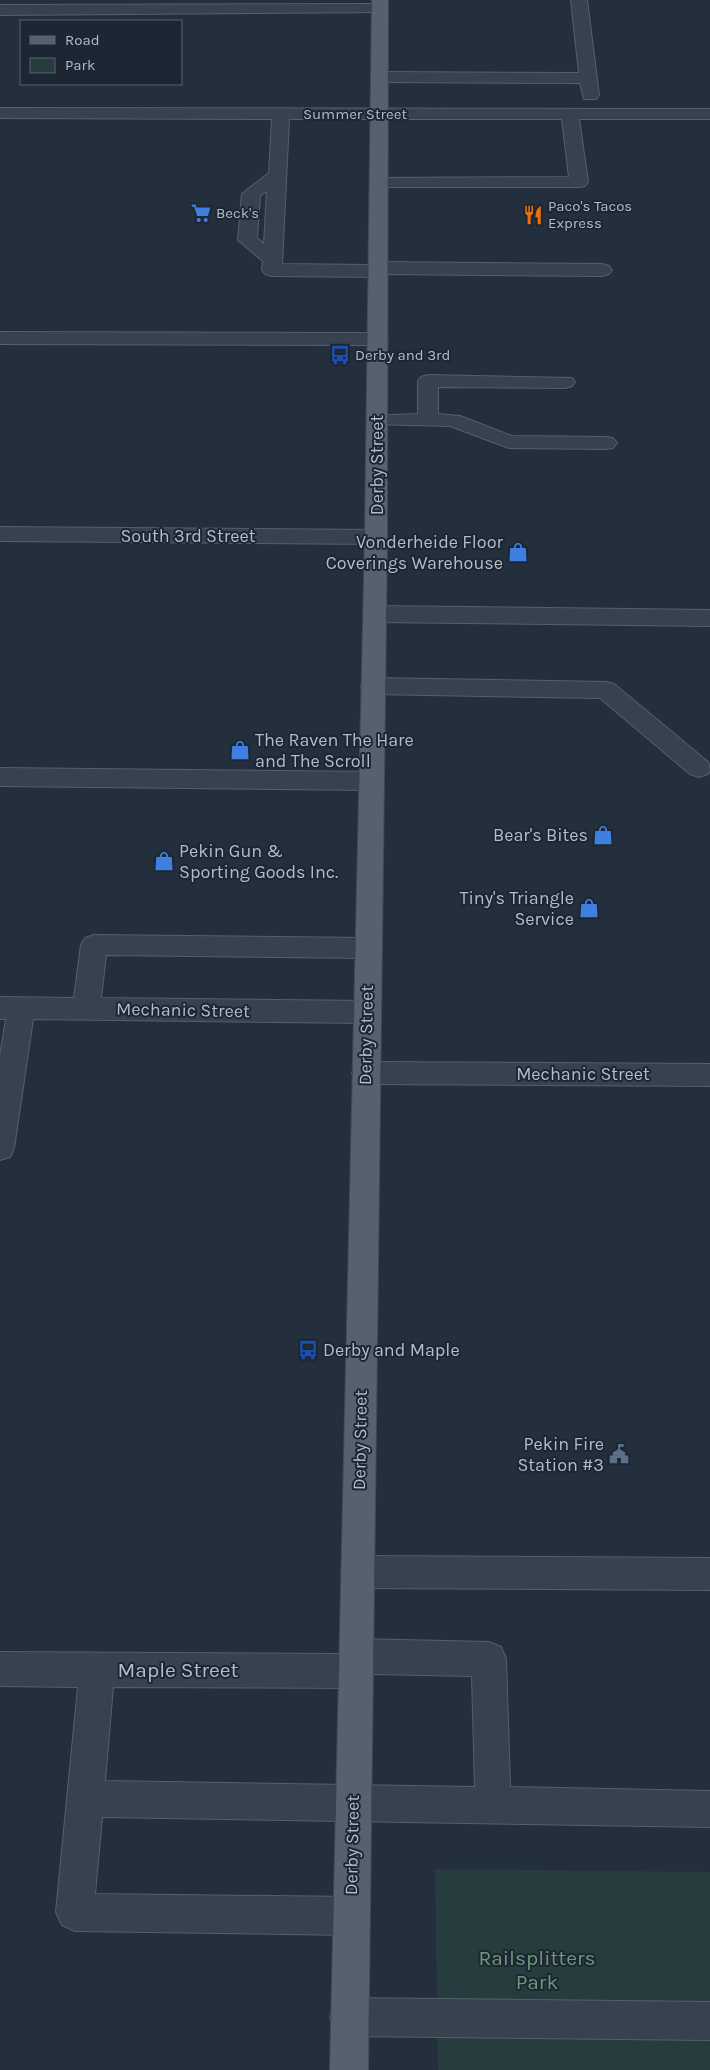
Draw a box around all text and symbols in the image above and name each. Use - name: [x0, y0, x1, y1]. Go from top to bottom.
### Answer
- legend: [20, 20, 182, 85]
- text: Road: [65, 31, 100, 49]
- text: Park: [65, 56, 95, 74]
- street label: Summer Street: [303, 105, 407, 123]
- place label: Paco's Tacos Express: [548, 197, 632, 232]
- supermarket icon: Beck's: [190, 202, 212, 224]
- place label: Beck's: [216, 204, 259, 222]
- restaurant icon: Paco's Tacos Express: [522, 204, 544, 226]
- bus stop icon: Derby and 3rd: [329, 344, 351, 366]
- place label: Derby and 3rd: [355, 346, 450, 364]
- street label: Derby Street: [366, 415, 388, 515]
- street label: South 3rd Street: [120, 525, 256, 547]
- place label: Vonderheide Floor Coverings Warehouse: [326, 531, 503, 574]
- shop icon: Vonderheide Floor Coverings Warehouse: [507, 541, 529, 563]
- place label: The Raven The Hare and The Scroll: [255, 729, 414, 772]
- shop icon: The Raven The Hare and The Scroll: [229, 739, 251, 761]
- place label: Bear's Bites: [493, 824, 588, 846]
- shop icon: Bear's Bites: [592, 824, 614, 846]
- place label: Pekin Gun & Sporting Goods Inc.: [179, 840, 338, 883]
- shop icon: Pekin Gun & Sporting Goods Inc.: [153, 850, 175, 872]
- place label: Tiny's Triangle Service: [459, 887, 574, 930]
- shop icon: Tiny's Triangle Service: [578, 897, 600, 919]
- street label: Derby Street: [354, 984, 378, 1085]
- street label: Mechanic Street: [116, 998, 250, 1022]
- street label: Mechanic Street: [516, 1063, 650, 1085]
- bus stop icon: Derby and Maple: [297, 1339, 319, 1361]
- place label: Derby and Maple: [323, 1339, 460, 1361]
- street label: Derby Street: [348, 1389, 372, 1490]
- place label: Pekin Fire Station #3: [517, 1433, 604, 1476]
- public building icon: Pekin Fire Station #3: [608, 1443, 630, 1465]
- street label: Maple Street: [118, 1658, 239, 1682]
- street label: Derby Street: [340, 1794, 364, 1895]
- park label: Railsplitters Park: [478, 1946, 596, 1994]

